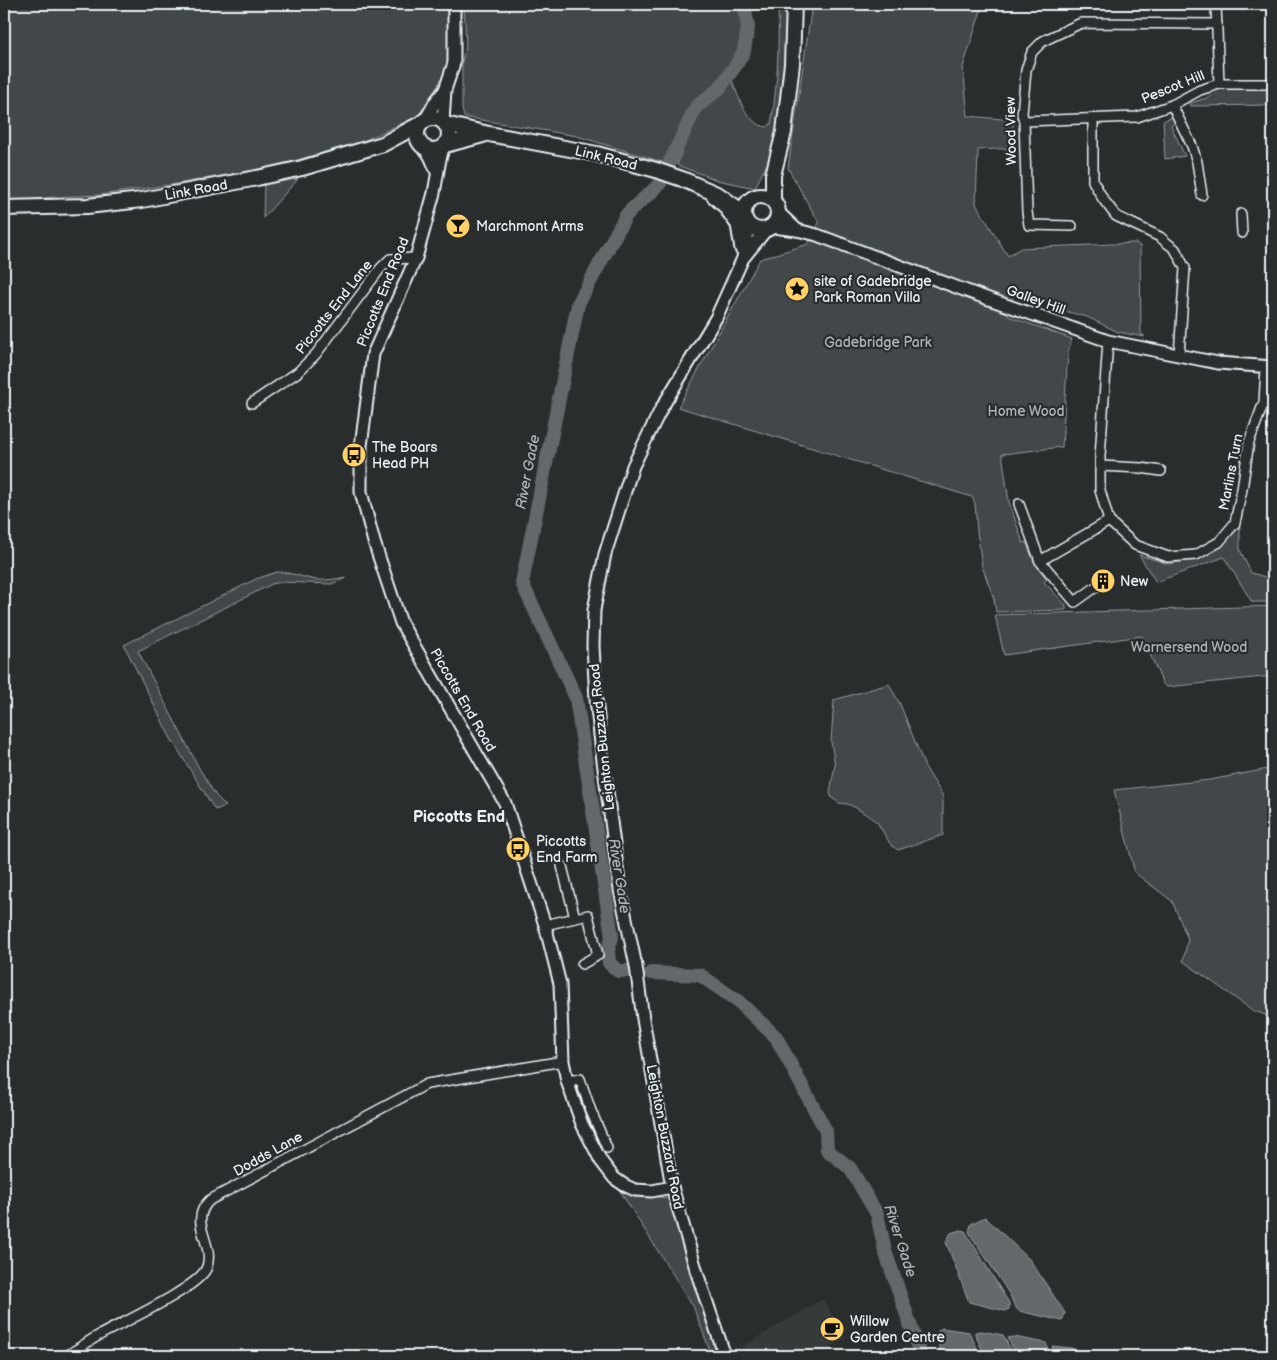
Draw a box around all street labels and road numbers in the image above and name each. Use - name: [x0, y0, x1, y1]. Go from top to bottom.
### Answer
- street label: Pescot Hill: [1139, 67, 1207, 107]
- street label: Wood View: [1002, 96, 1020, 166]
- street label: Link Road: [573, 142, 639, 174]
- street label: Link Road: [163, 176, 229, 204]
- street label: Piccotts End Road: [353, 235, 413, 349]
- street label: Piccotts End Lane: [292, 257, 376, 357]
- street label: Galley Hill: [1004, 281, 1068, 319]
- street label: Marlins Turn: [1215, 432, 1247, 512]
- street label: Piccotts End Road: [426, 645, 500, 755]
- street label: Leighton Buzzard Road: [586, 663, 618, 811]
- street label: Leighton Buzzard Road: [643, 1063, 687, 1211]
- street label: Dodds Lane: [230, 1128, 306, 1180]

